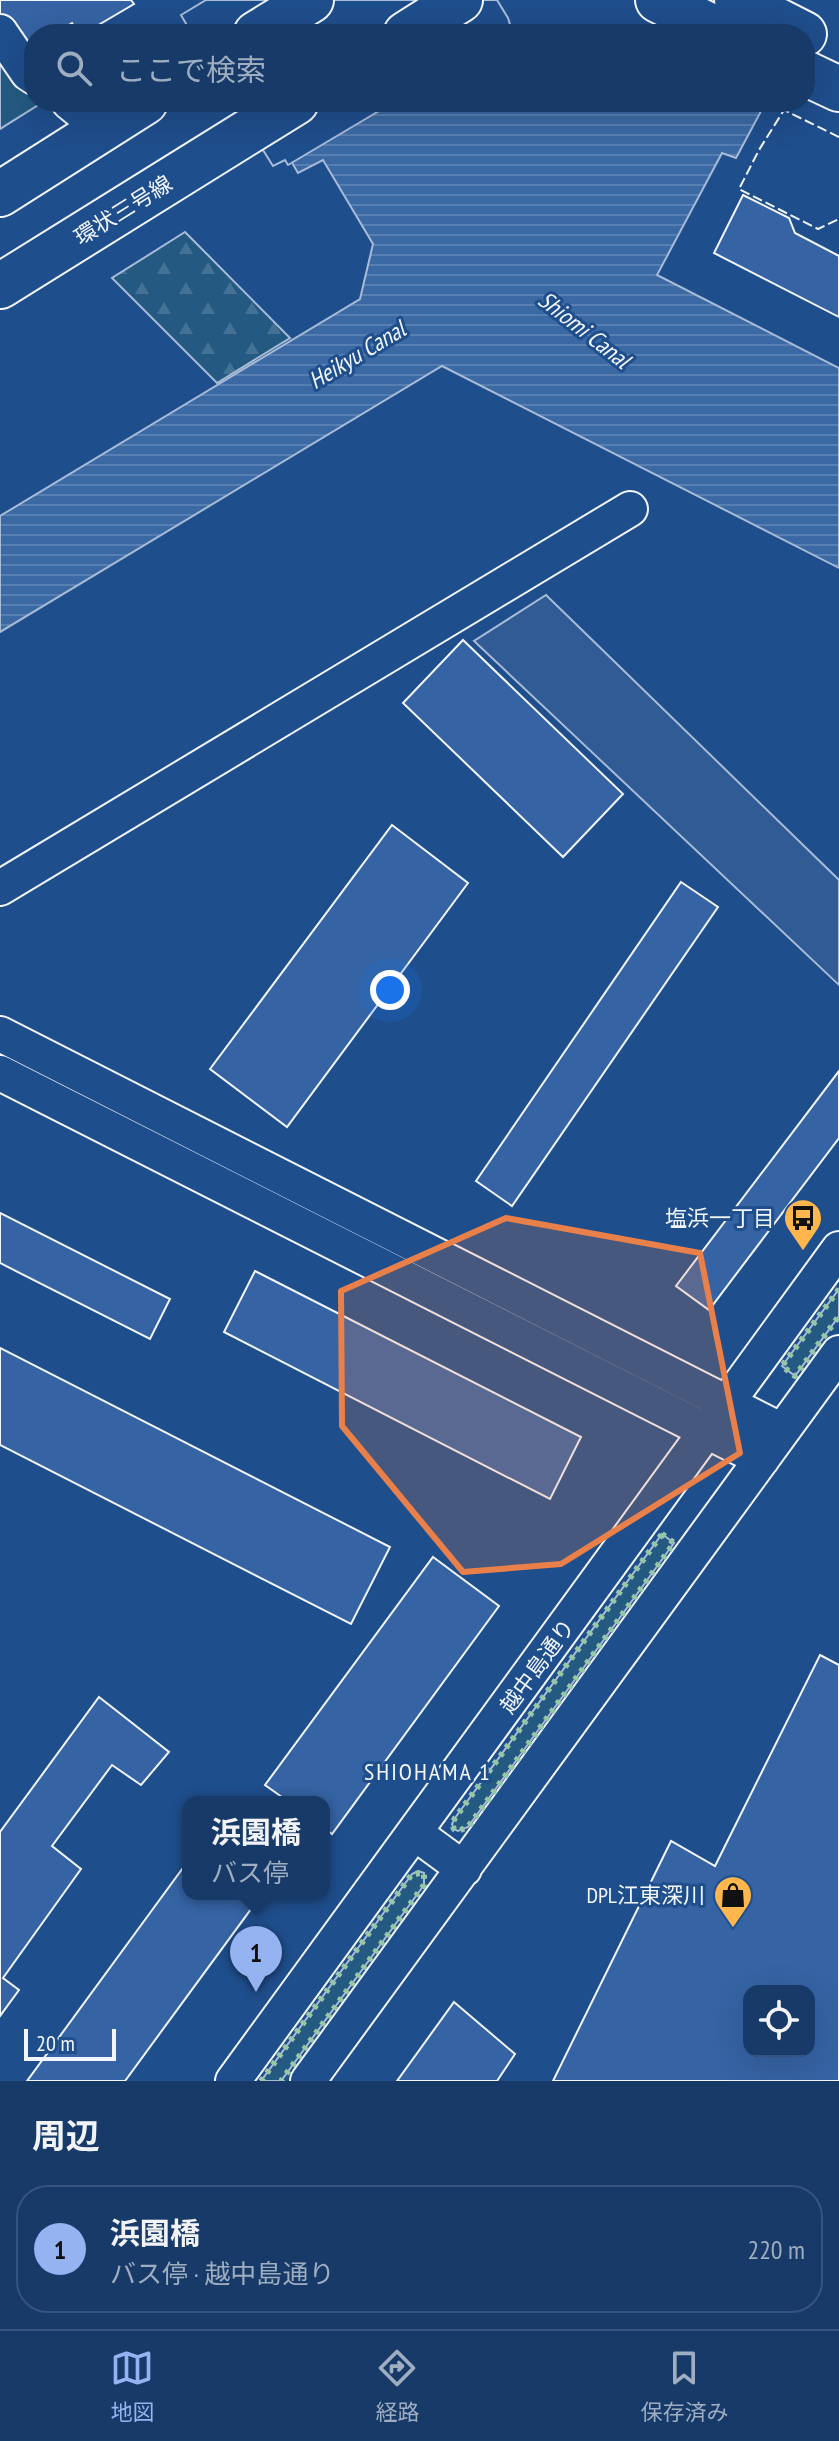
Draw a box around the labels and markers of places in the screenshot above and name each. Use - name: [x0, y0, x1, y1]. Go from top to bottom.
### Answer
- bus stop icon: 塩浜一丁目: [782, 1197, 824, 1252]
- place label: 塩浜一丁目: [665, 1204, 775, 1232]
- shop icon: DPL江東深川: [712, 1874, 754, 1929]
- place label: DPL江東深川: [586, 1881, 705, 1909]
- pin: 1: [230, 1926, 282, 1992]

